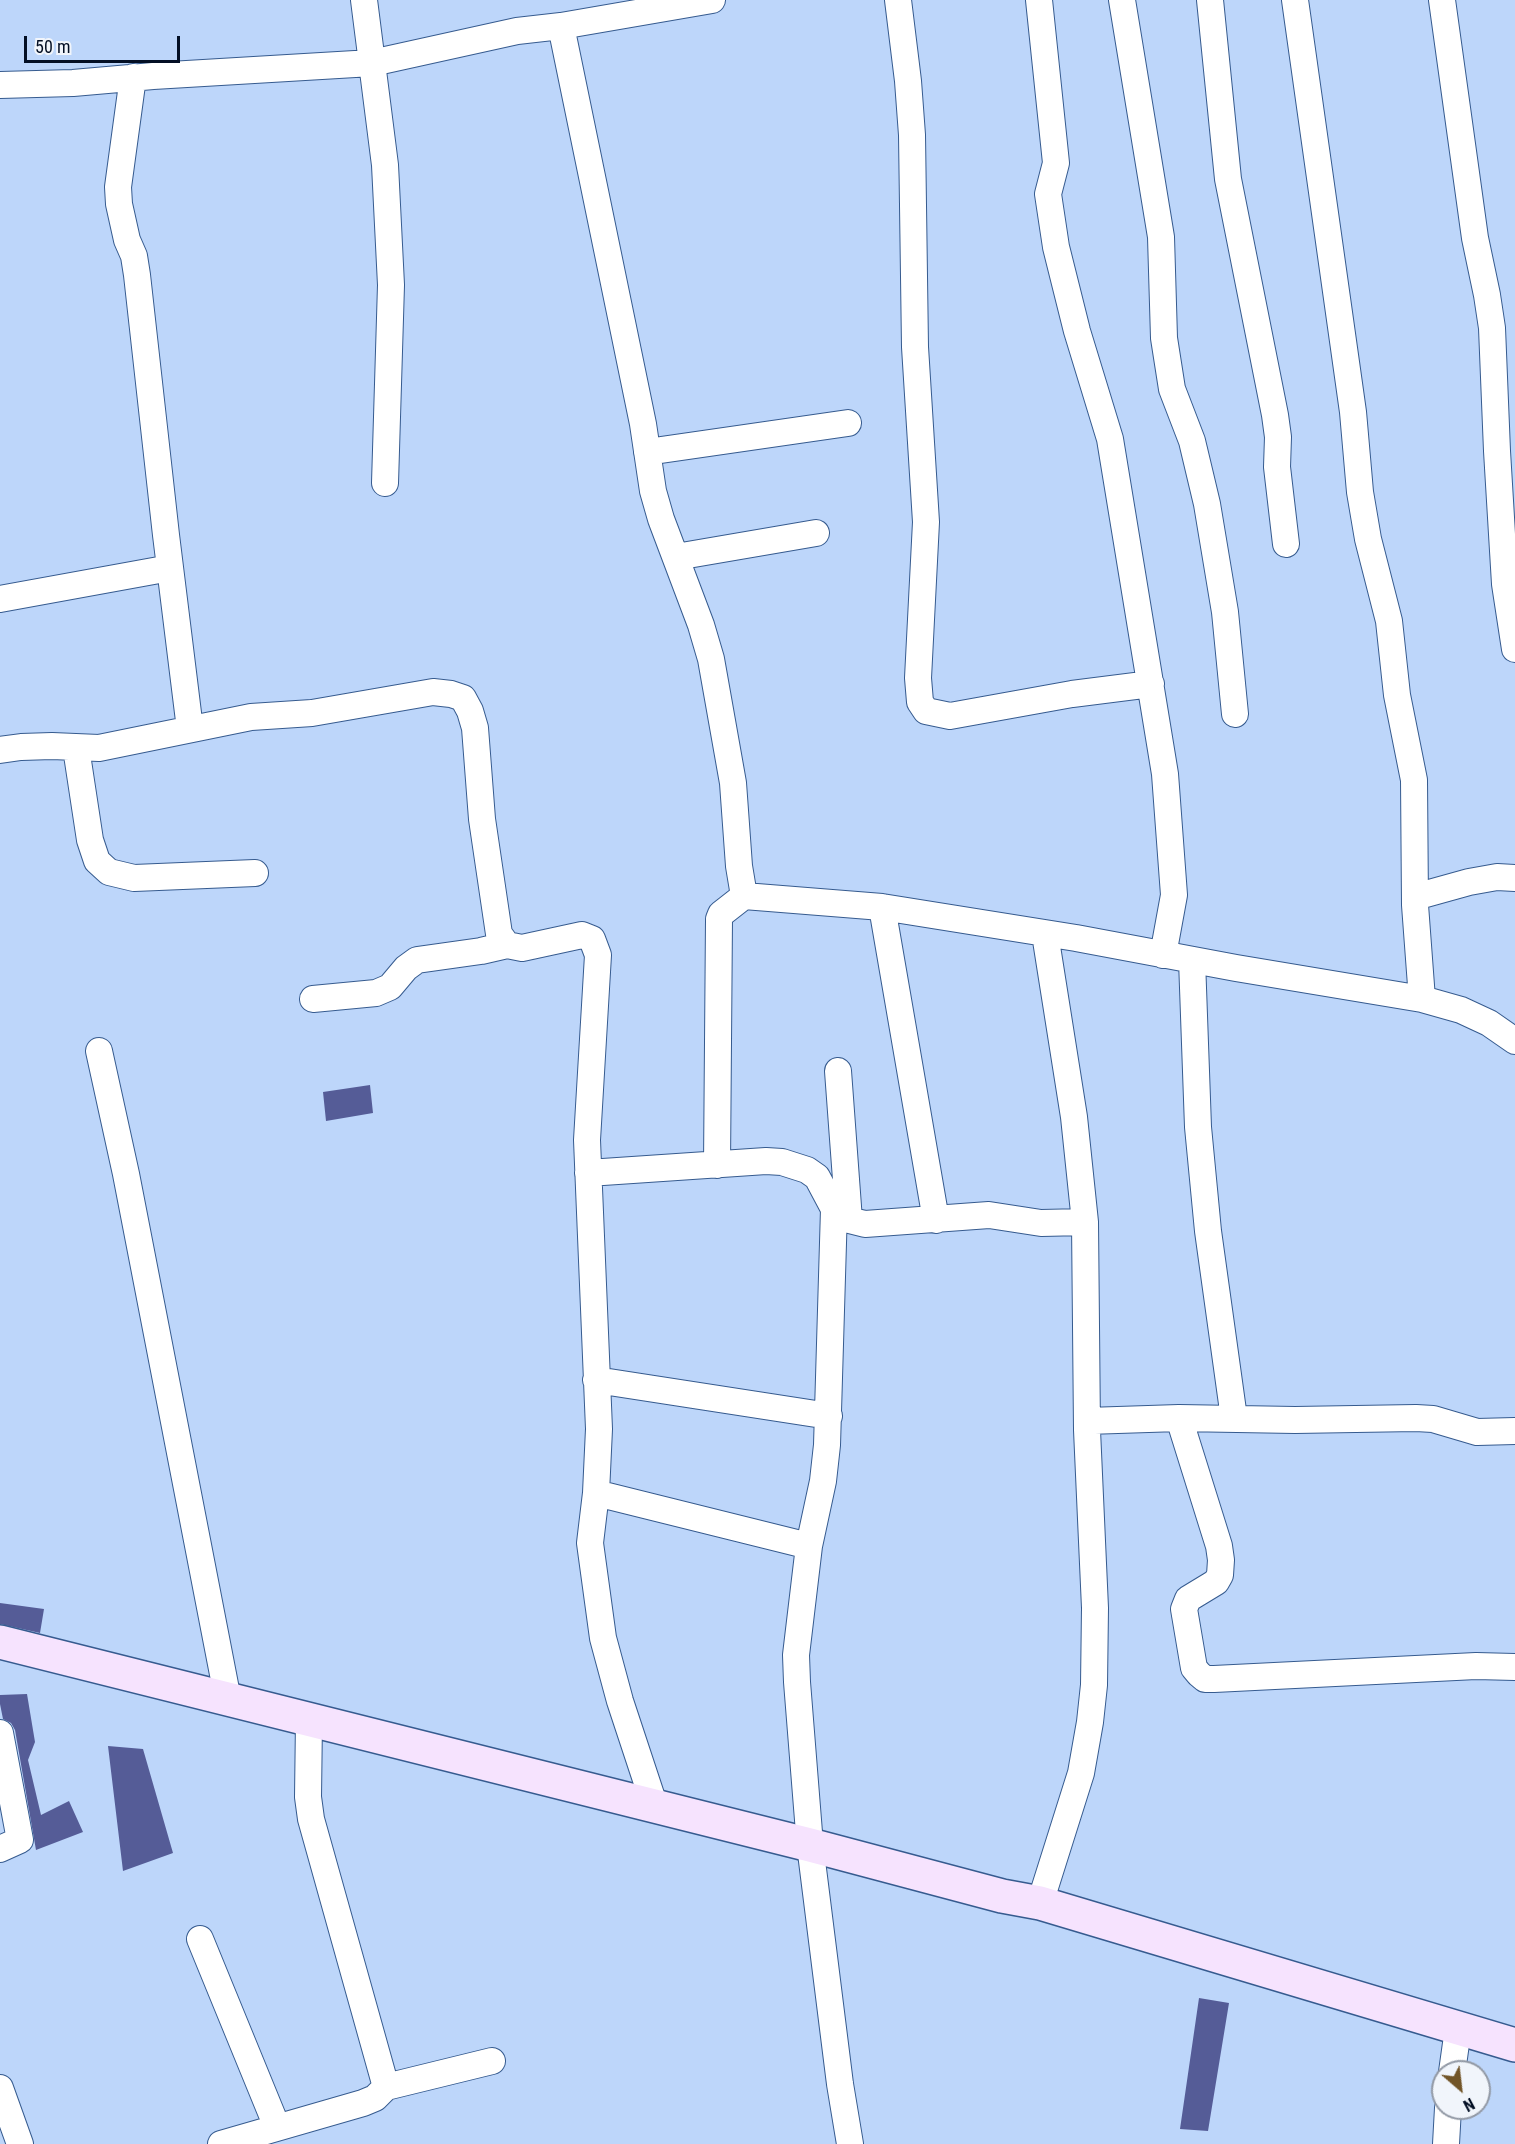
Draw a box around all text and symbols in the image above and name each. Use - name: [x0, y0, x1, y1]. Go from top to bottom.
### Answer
- scale bar: [27, 24, 183, 62]
- text: 50 m: [35, 36, 70, 57]
- north arrow: [1431, 2060, 1491, 2120]
- text: N: [1460, 2094, 1478, 2115]

